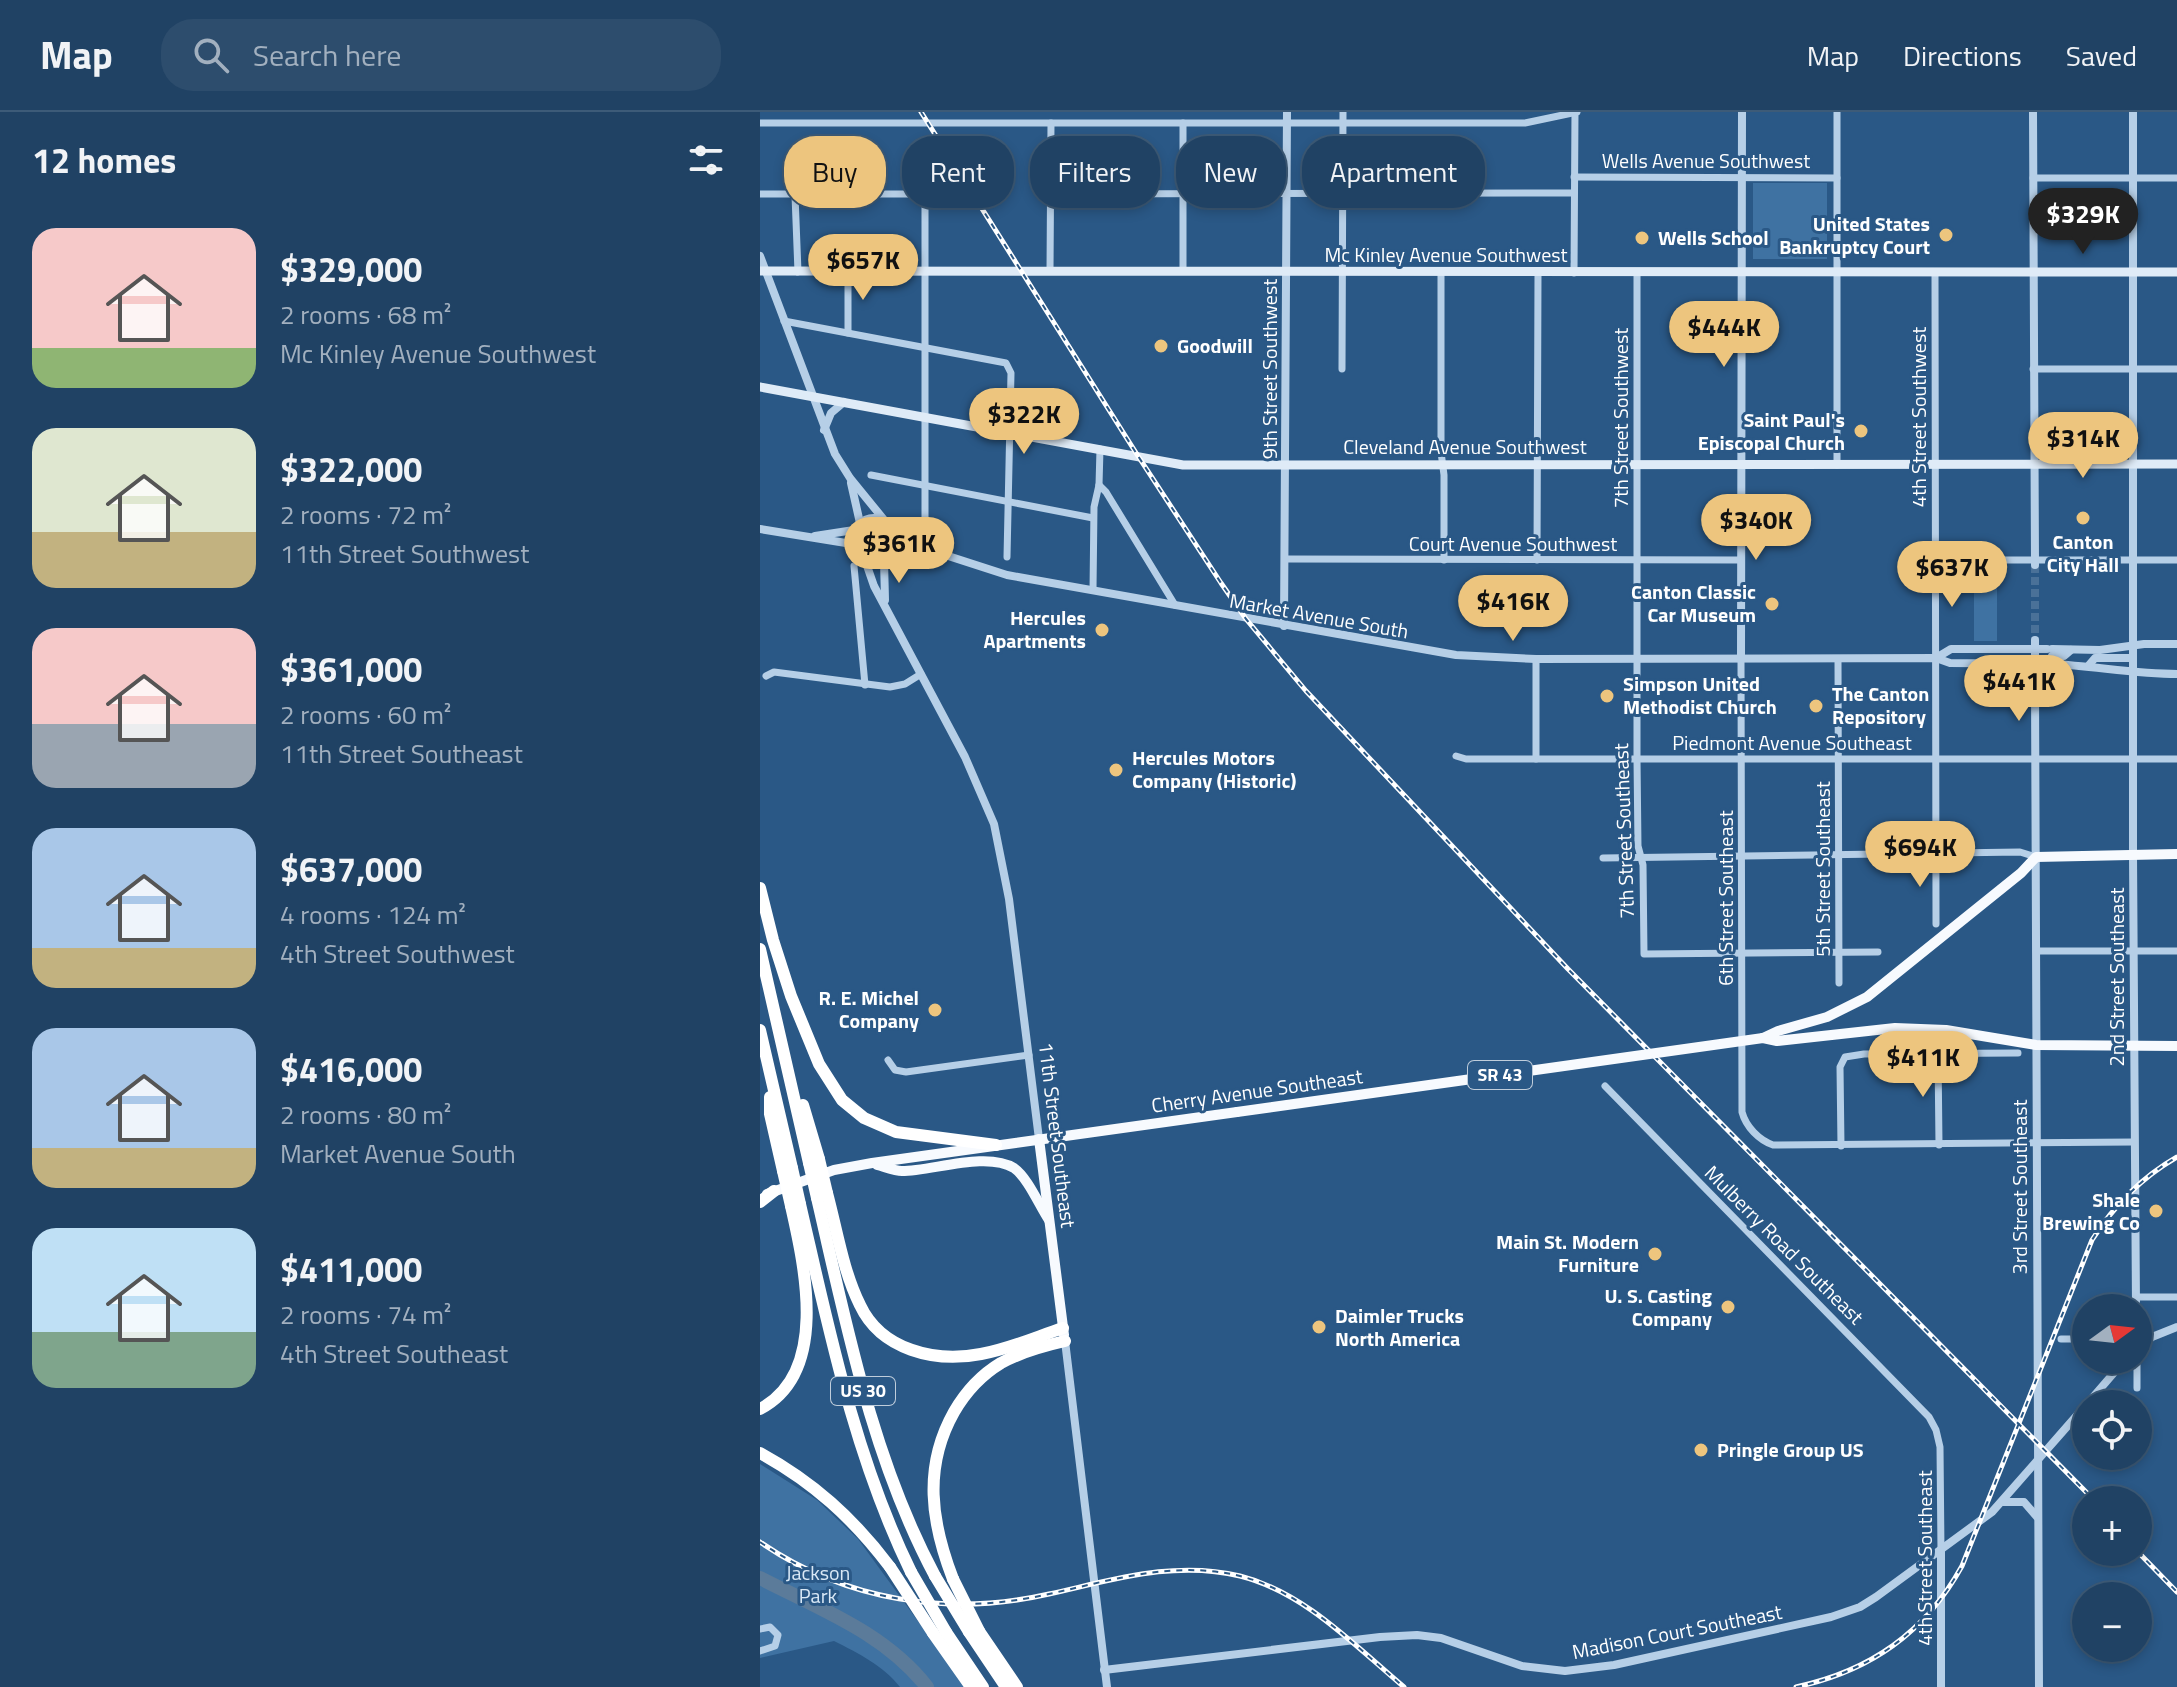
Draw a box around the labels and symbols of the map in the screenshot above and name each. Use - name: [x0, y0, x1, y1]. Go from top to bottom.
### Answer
- street label: Wells Avenue Southwest: [1602, 145, 1810, 176]
- pin: $329K: [2027, 188, 2139, 256]
- place label: United States Bankruptcy Court: [1779, 208, 1930, 262]
- place label: Wells School: [1658, 222, 1769, 253]
- marker: United States Bankruptcy Court: [1937, 226, 1955, 244]
- marker: Wells School: [1633, 229, 1651, 247]
- pin: $657K: [807, 234, 919, 302]
- street label: Mc Kinley Avenue Southwest: [1324, 239, 1568, 270]
- street label: 9th Street Southwest: [1254, 279, 1285, 459]
- pin: $444K: [1668, 301, 1780, 369]
- street label: 4th Street Southwest: [1903, 327, 1934, 507]
- street label: 7th Street Southwest: [1605, 328, 1636, 508]
- place label: Goodwill: [1177, 330, 1253, 361]
- marker: Goodwill: [1152, 337, 1170, 355]
- pin: $322K: [968, 388, 1080, 456]
- place label: Saint Paul's Episcopal Church: [1698, 404, 1845, 458]
- pin: $314K: [2027, 412, 2139, 480]
- marker: Saint Paul's Episcopal Church: [1852, 422, 1870, 440]
- street label: Cleveland Avenue Southwest: [1343, 431, 1587, 462]
- pin: $340K: [1700, 494, 1812, 562]
- marker: Canton City Hall: [2074, 509, 2092, 527]
- pin: $361K: [843, 517, 955, 585]
- place label: Canton City Hall: [2047, 526, 2119, 580]
- street label: Court Avenue Southwest: [1409, 528, 1617, 559]
- pin: $637K: [1896, 541, 2008, 609]
- pin: $416K: [1457, 575, 1569, 643]
- place label: Canton Classic Car Museum: [1631, 576, 1756, 630]
- street label: Market Avenue South: [1227, 585, 1411, 647]
- marker: Canton Classic Car Museum: [1763, 595, 1781, 613]
- place label: Hercules Apartments: [983, 602, 1086, 656]
- marker: Hercules Apartments: [1093, 621, 1111, 639]
- pin: $441K: [1963, 655, 2075, 723]
- place label: Simpson United Methodist Church: [1623, 668, 1777, 722]
- place label: The Canton Repository: [1832, 678, 1929, 732]
- marker: Simpson United Methodist Church: [1598, 687, 1616, 705]
- marker: The Canton Repository: [1807, 697, 1825, 715]
- street label: Piedmont Avenue Southeast: [1672, 727, 1912, 758]
- place label: Hercules Motors Company (Historic): [1132, 742, 1296, 796]
- street label: 7th Street Southeast: [1605, 743, 1642, 919]
- marker: Hercules Motors Company (Historic): [1107, 761, 1125, 779]
- street label: 5th Street Southeast: [1807, 781, 1838, 957]
- street label: 6th Street Southeast: [1710, 810, 1741, 986]
- pin: $694K: [1864, 821, 1976, 889]
- street label: 2nd Street Southeast: [2101, 887, 2132, 1067]
- place label: R. E. Michel Company: [819, 982, 919, 1036]
- marker: R. E. Michel Company: [926, 1001, 944, 1019]
- pin: $411K: [1867, 1031, 1979, 1099]
- street label: 11th Street Southeast: [1031, 1040, 1084, 1230]
- street label: Cherry Avenue Southeast: [1149, 1060, 1364, 1121]
- road number: SR 43: [1468, 1061, 1532, 1089]
- street label: 3rd Street Southeast: [2004, 1099, 2035, 1275]
- street label: Mulberry Road Southeast: [1698, 1158, 1871, 1331]
- place label: Shale Brewing Co: [2042, 1184, 2140, 1238]
- marker: Shale Brewing Co: [2147, 1202, 2165, 1220]
- place label: Main St. Modern Furniture: [1496, 1226, 1639, 1280]
- marker: Main St. Modern Furniture: [1646, 1245, 1664, 1263]
- place label: U. S. Casting Company: [1604, 1280, 1712, 1334]
- north arrow: [2072, 1294, 2152, 1374]
- marker: U. S. Casting Company: [1719, 1298, 1737, 1316]
- place label: Daimler Trucks North America: [1335, 1300, 1464, 1354]
- marker: Daimler Trucks North America: [1310, 1318, 1328, 1336]
- road number: US 30: [831, 1377, 895, 1405]
- place label: Pringle Group US: [1717, 1434, 1864, 1465]
- marker: Pringle Group US: [1692, 1441, 1710, 1459]
- street label: 4th Street Southeast: [1909, 1470, 1940, 1646]
- park label: Jackson Park: [786, 1557, 850, 1611]
- street label: Madison Court Southeast: [1569, 1596, 1785, 1667]

